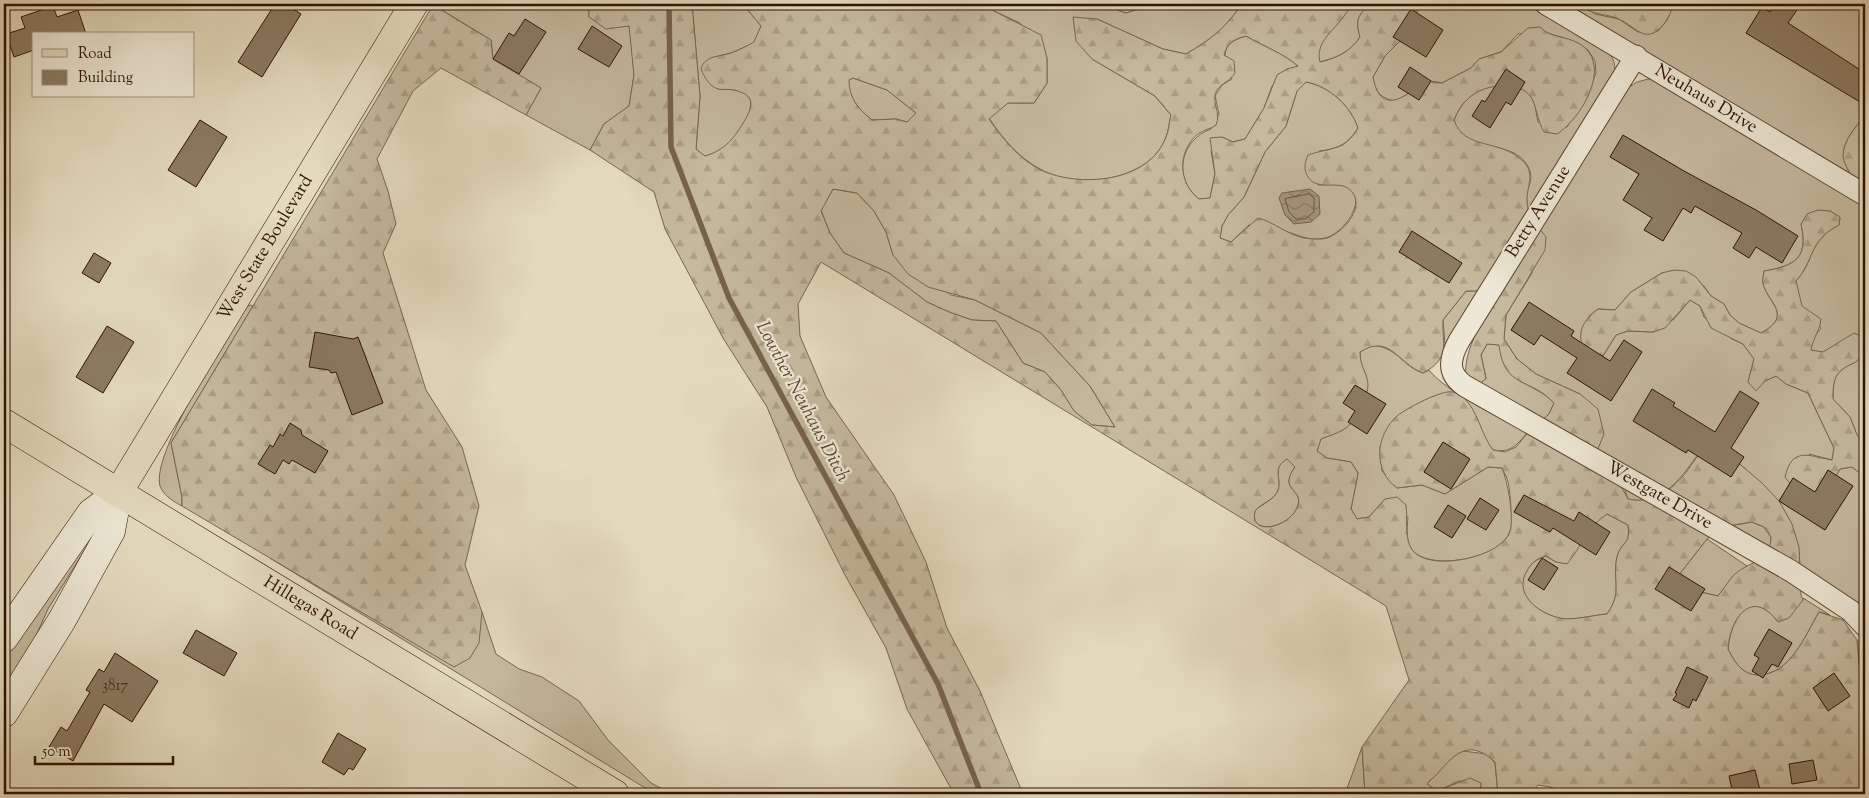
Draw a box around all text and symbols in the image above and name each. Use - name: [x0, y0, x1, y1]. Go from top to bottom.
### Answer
- legend: [32, 32, 195, 98]
- text: Road: [78, 44, 112, 65]
- street label: Neuhaus Drive: [1649, 59, 1762, 141]
- text: Building: [78, 68, 133, 89]
- street label: Betty Avenue: [1500, 161, 1578, 263]
- street label: West State Boulevard: [212, 171, 320, 326]
- water label: Lowther Neuhaus Ditch: [748, 317, 856, 488]
- street label: Westgate Drive: [1601, 456, 1717, 537]
- street label: Hillegas Road: [258, 570, 362, 647]
- house number: 3817: [102, 676, 129, 697]
- scale bar: [35, 733, 172, 765]
- text: 50 m: [41, 742, 71, 763]

